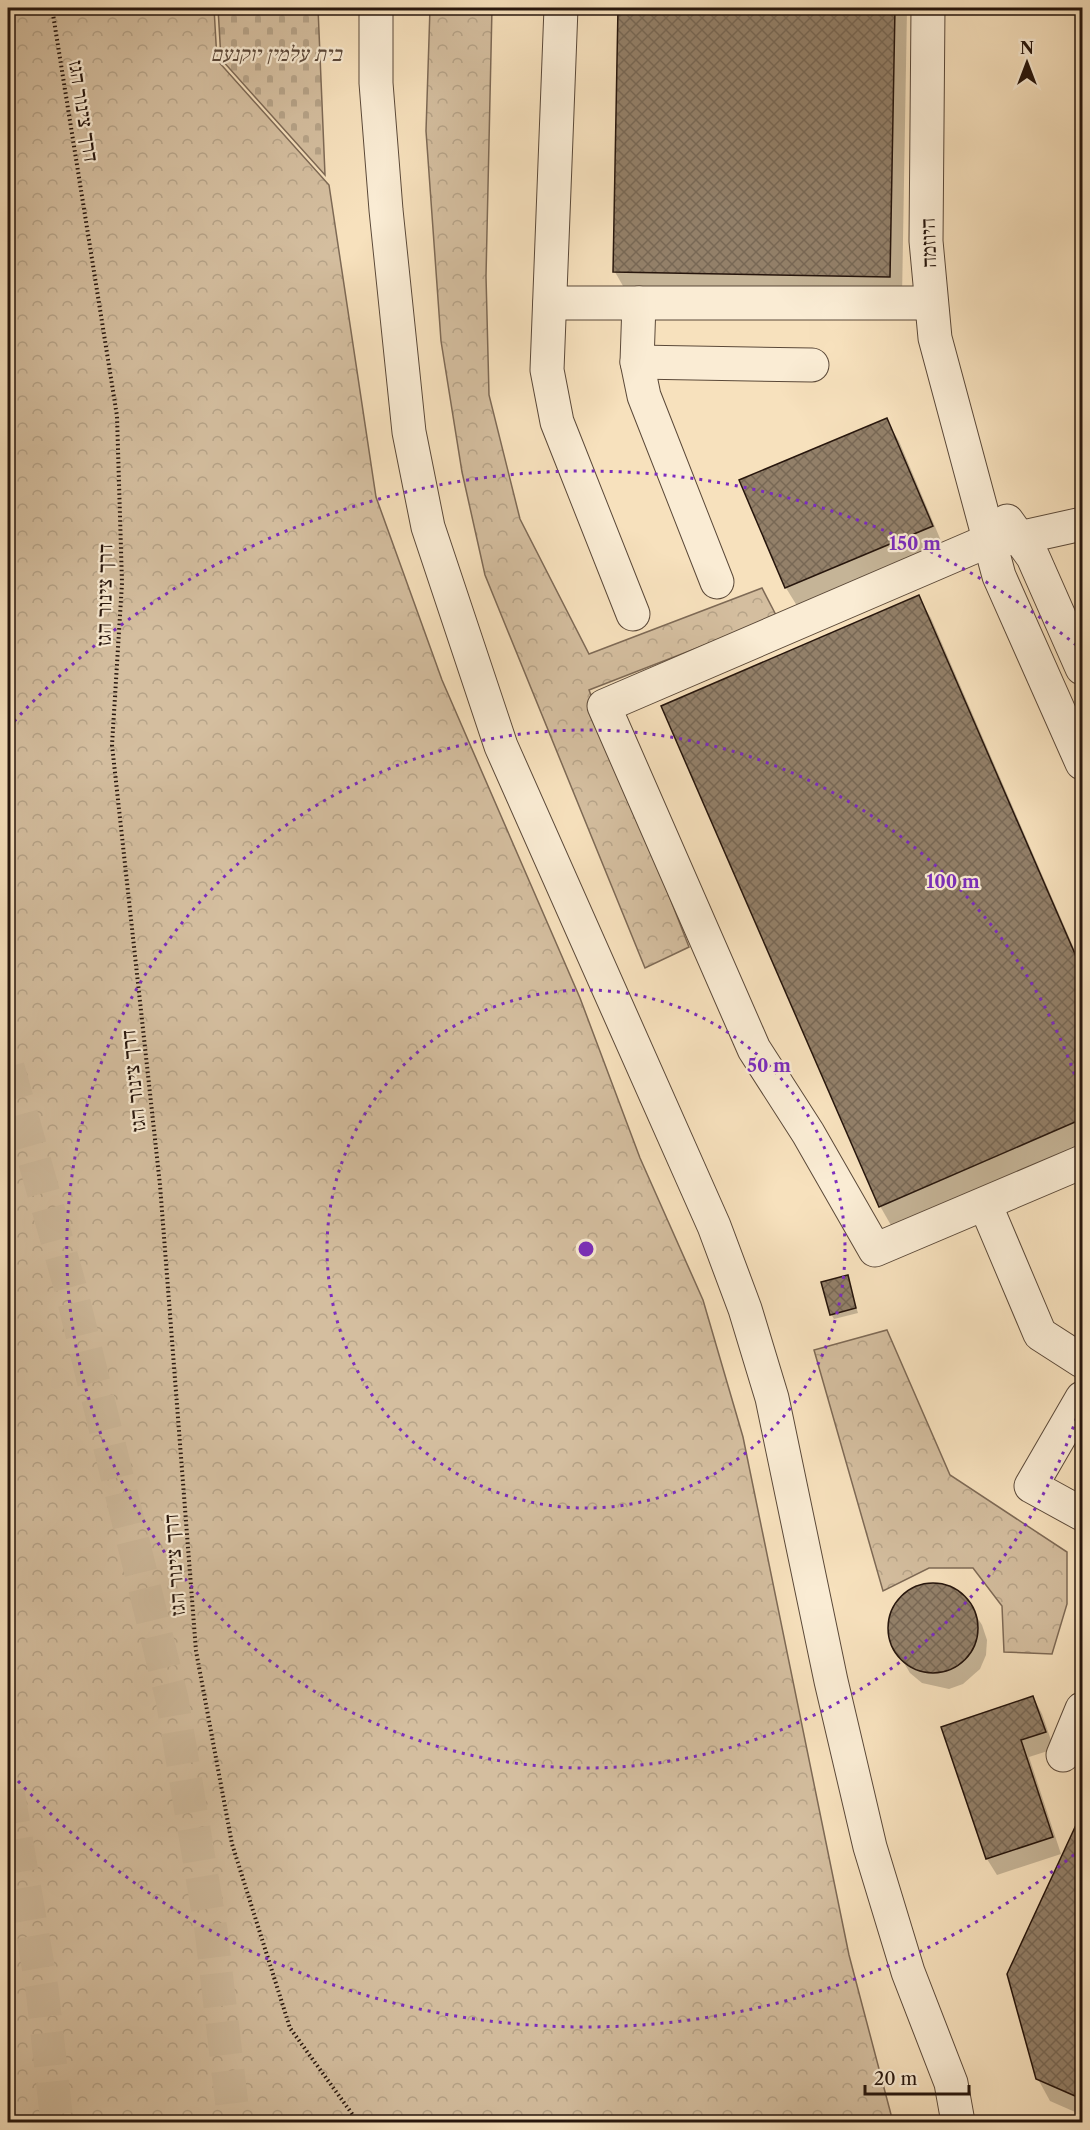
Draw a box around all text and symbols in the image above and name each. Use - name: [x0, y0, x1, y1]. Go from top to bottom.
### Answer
- north arrow: [997, 33, 1057, 93]
- text: N: [1020, 38, 1034, 58]
- park label: בית עלמין יוקנעם: [210, 41, 343, 66]
- street label: דרך צינור הגז: [64, 58, 104, 164]
- street label: היוזמה: [915, 217, 941, 269]
- text: 150 m: [889, 533, 941, 555]
- street label: דרך צינור הגז: [91, 543, 117, 647]
- text: 100 m: [926, 871, 980, 893]
- street label: דרך צינור הגז: [115, 1029, 151, 1133]
- text: 50 m: [747, 1055, 791, 1077]
- centre of rings: [576, 1239, 596, 1259]
- street label: דרך צינור הגז: [158, 1513, 190, 1617]
- scale bar: [865, 2058, 968, 2096]
- text: 20 m: [874, 2068, 918, 2090]

